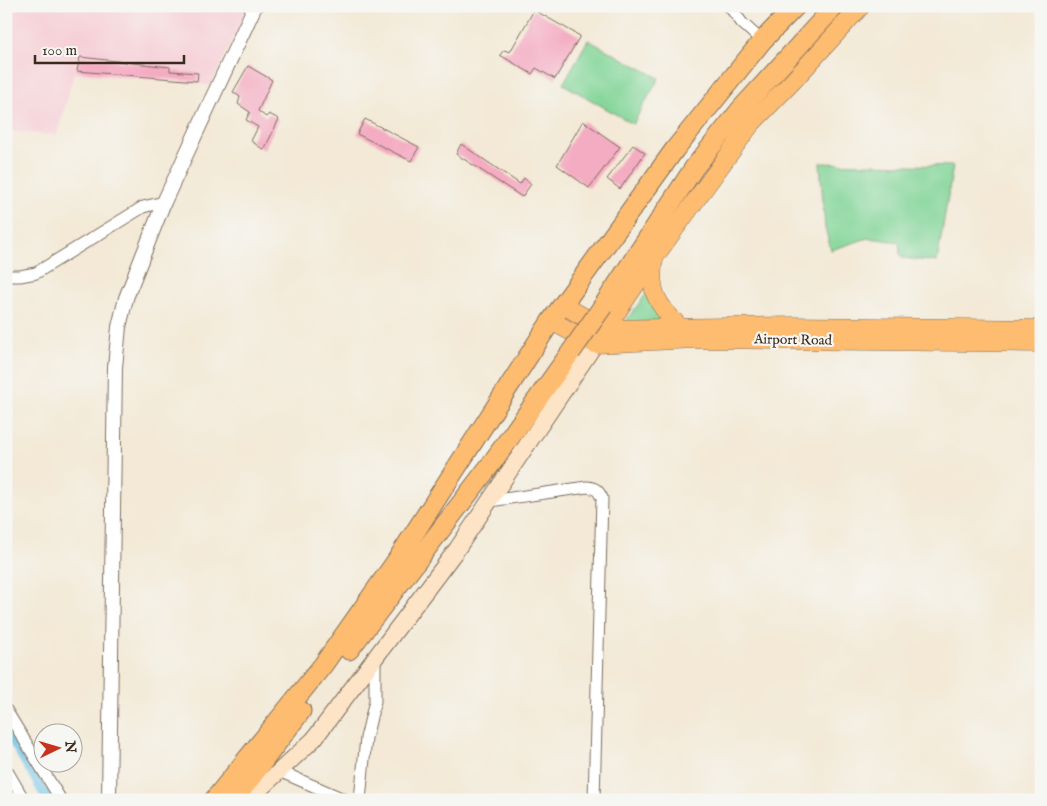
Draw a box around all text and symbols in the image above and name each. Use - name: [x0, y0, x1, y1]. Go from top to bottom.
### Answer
- scale bar: [35, 32, 184, 64]
- text: 100 m: [42, 41, 78, 60]
- street label: Airport Road: [753, 330, 833, 350]
- north arrow: [32, 724, 82, 774]
- text: N: [60, 739, 79, 754]

